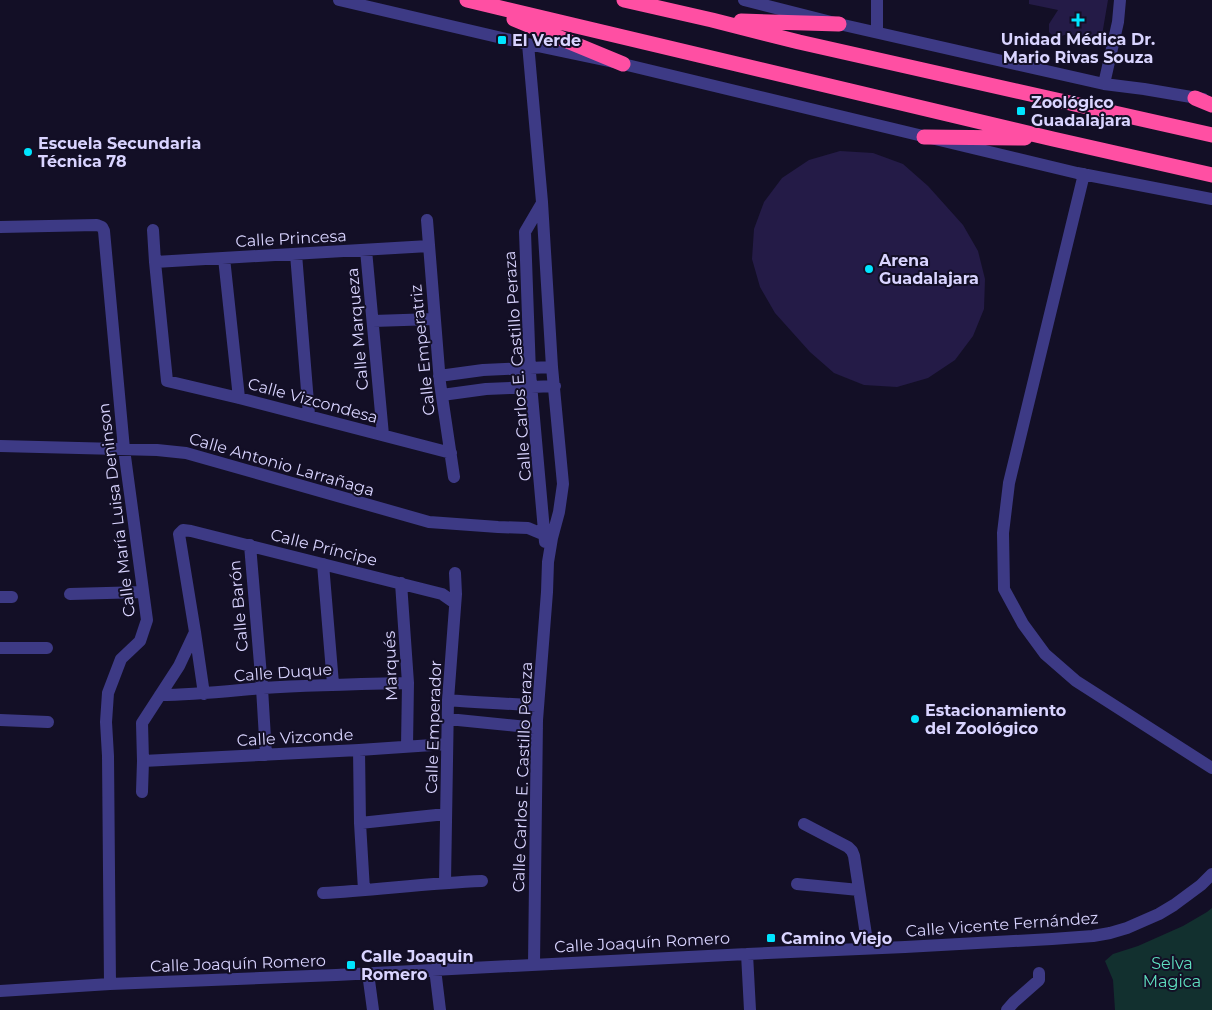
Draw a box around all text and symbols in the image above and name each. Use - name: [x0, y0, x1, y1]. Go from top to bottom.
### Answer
- marker: Unidad Médica Dr. Mario Rivas Souza: [1071, 13, 1085, 27]
- place label: Unidad Médica Dr. Mario Rivas Souza: [1001, 30, 1155, 67]
- place label: El Verde: [512, 31, 581, 50]
- marker: El Verde: [496, 34, 508, 46]
- place label: Zoológico Guadalajara: [1031, 93, 1131, 130]
- marker: Zoológico Guadalajara: [1015, 105, 1027, 117]
- place label: Escuela Secundaria Técnica 78: [38, 134, 201, 171]
- marker: Escuela Secundaria Técnica 78: [22, 146, 34, 158]
- street label: Calle Princesa: [235, 226, 347, 251]
- street label: Calle Carlos E. Castillo Peraza: [500, 250, 535, 482]
- place label: Arena Guadalajara: [878, 251, 979, 288]
- marker: Arena Guadalajara: [863, 263, 875, 275]
- street label: Calle Marqueza: [343, 267, 372, 391]
- street label: Calle Emperatriz: [406, 283, 439, 416]
- street label: Calle Vizcondesa: [246, 374, 380, 427]
- street label: Calle María Luisa Deninson: [94, 402, 139, 618]
- street label: Calle Antonio Larrañaga: [187, 429, 377, 500]
- street label: Calle Príncipe: [269, 525, 379, 570]
- street label: Calle Barón: [225, 559, 252, 652]
- street label: Marqués: [380, 630, 401, 701]
- street label: Calle Duque: [233, 660, 333, 685]
- street label: Calle Emperador: [422, 660, 445, 794]
- street label: Calle Carlos E. Castillo Peraza: [509, 661, 536, 893]
- place label: Estacionamiento del Zoológico: [925, 701, 1066, 738]
- marker: Estacionamiento del Zoológico: [909, 713, 921, 725]
- street label: Calle Vizconde: [236, 725, 354, 750]
- street label: Calle Vicente Fernández: [905, 908, 1099, 941]
- street label: Calle Joaquín Romero: [554, 928, 730, 957]
- place label: Camino Viejo: [781, 929, 892, 948]
- marker: Camino Viejo: [765, 932, 777, 944]
- place label: Calle Joaquin Romero: [361, 947, 473, 984]
- street label: Calle Joaquín Romero: [150, 951, 326, 976]
- park label: Selva Magica: [1143, 954, 1201, 991]
- marker: Calle Joaquin Romero: [345, 959, 357, 971]

